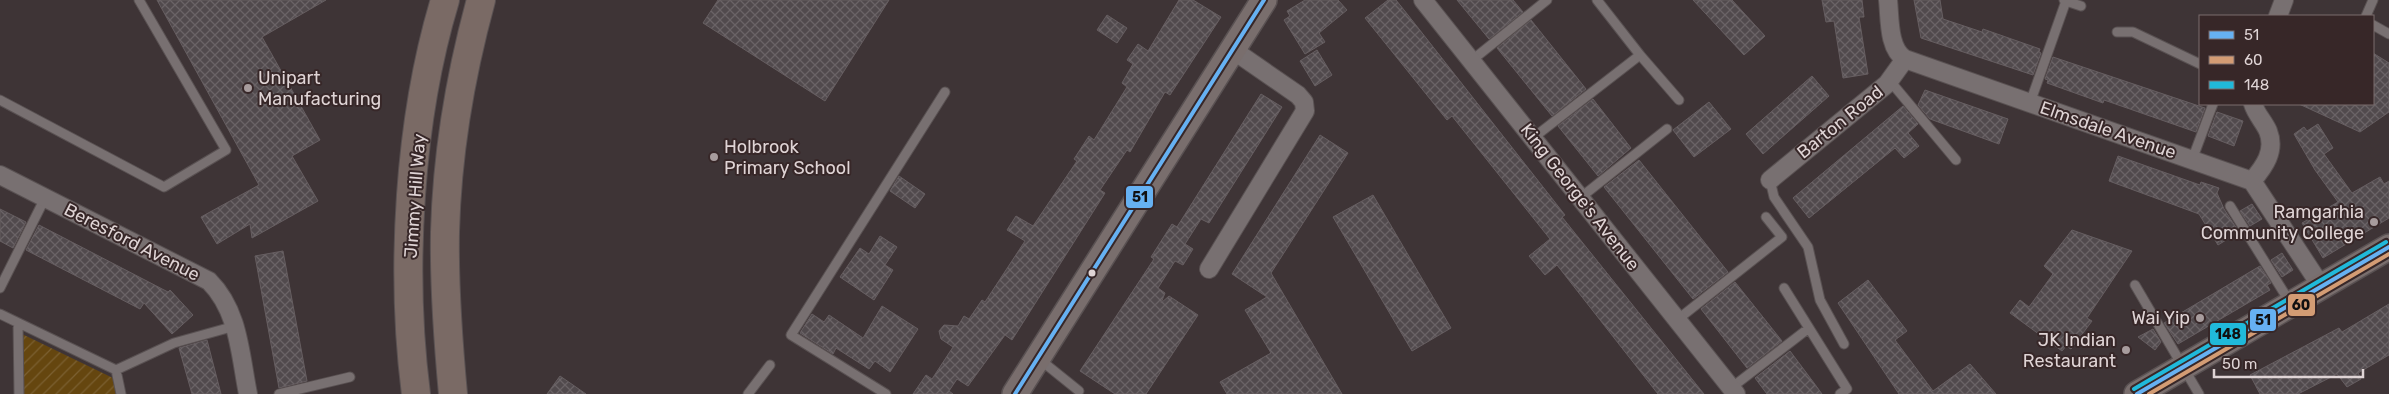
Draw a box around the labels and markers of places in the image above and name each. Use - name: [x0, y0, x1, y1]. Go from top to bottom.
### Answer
- place label: Unipart Manufacturing: [258, 67, 381, 110]
- marker: Unipart Manufacturing: [242, 82, 254, 94]
- place label: Holbrook Primary School: [724, 136, 851, 179]
- marker: Holbrook Primary School: [708, 151, 720, 163]
- place label: Ramgarhia Community College: [2201, 201, 2364, 244]
- marker: Ramgarhia Community College: [2368, 216, 2380, 228]
- unlabelled marker: [1087, 268, 1097, 278]
- place label: Wai Yip: [2131, 307, 2190, 329]
- marker: Wai Yip: [2194, 312, 2206, 324]
- place label: JK Indian Restaurant: [2023, 329, 2116, 372]
- marker: JK Indian Restaurant: [2120, 344, 2132, 356]

